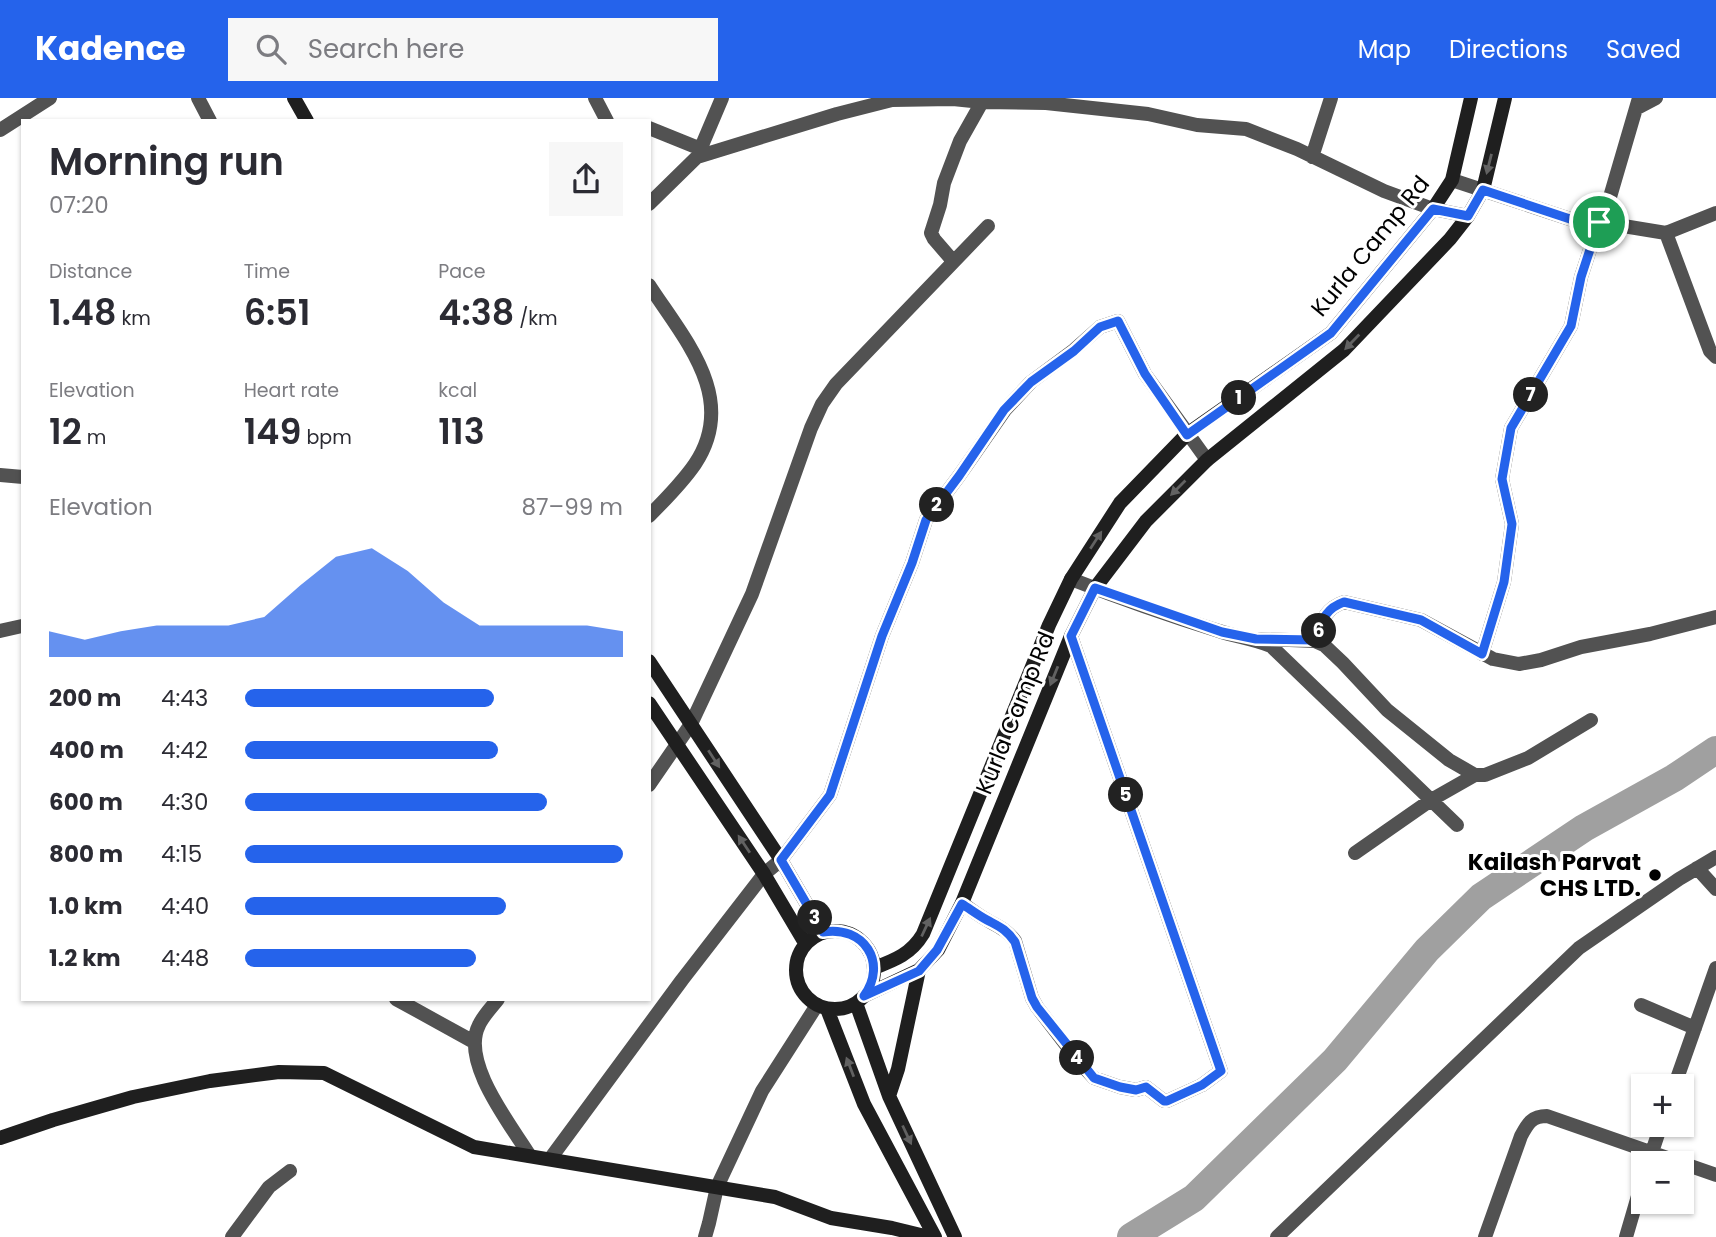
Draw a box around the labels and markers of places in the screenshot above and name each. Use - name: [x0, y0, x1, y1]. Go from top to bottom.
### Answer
- pin: [1569, 192, 1629, 252]
- pin: 7: [1514, 378, 1548, 412]
- pin: 1: [1222, 380, 1256, 416]
- pin: 2: [920, 488, 954, 522]
- pin: 6: [1302, 614, 1336, 648]
- pin: 5: [1108, 778, 1144, 812]
- place label: Kailash Parvat CHS LTD.: [1468, 846, 1641, 904]
- marker: Kailash Parvat CHS LTD.: [1647, 867, 1663, 883]
- pin: 3: [798, 900, 832, 936]
- pin: 4: [1060, 1040, 1094, 1076]

